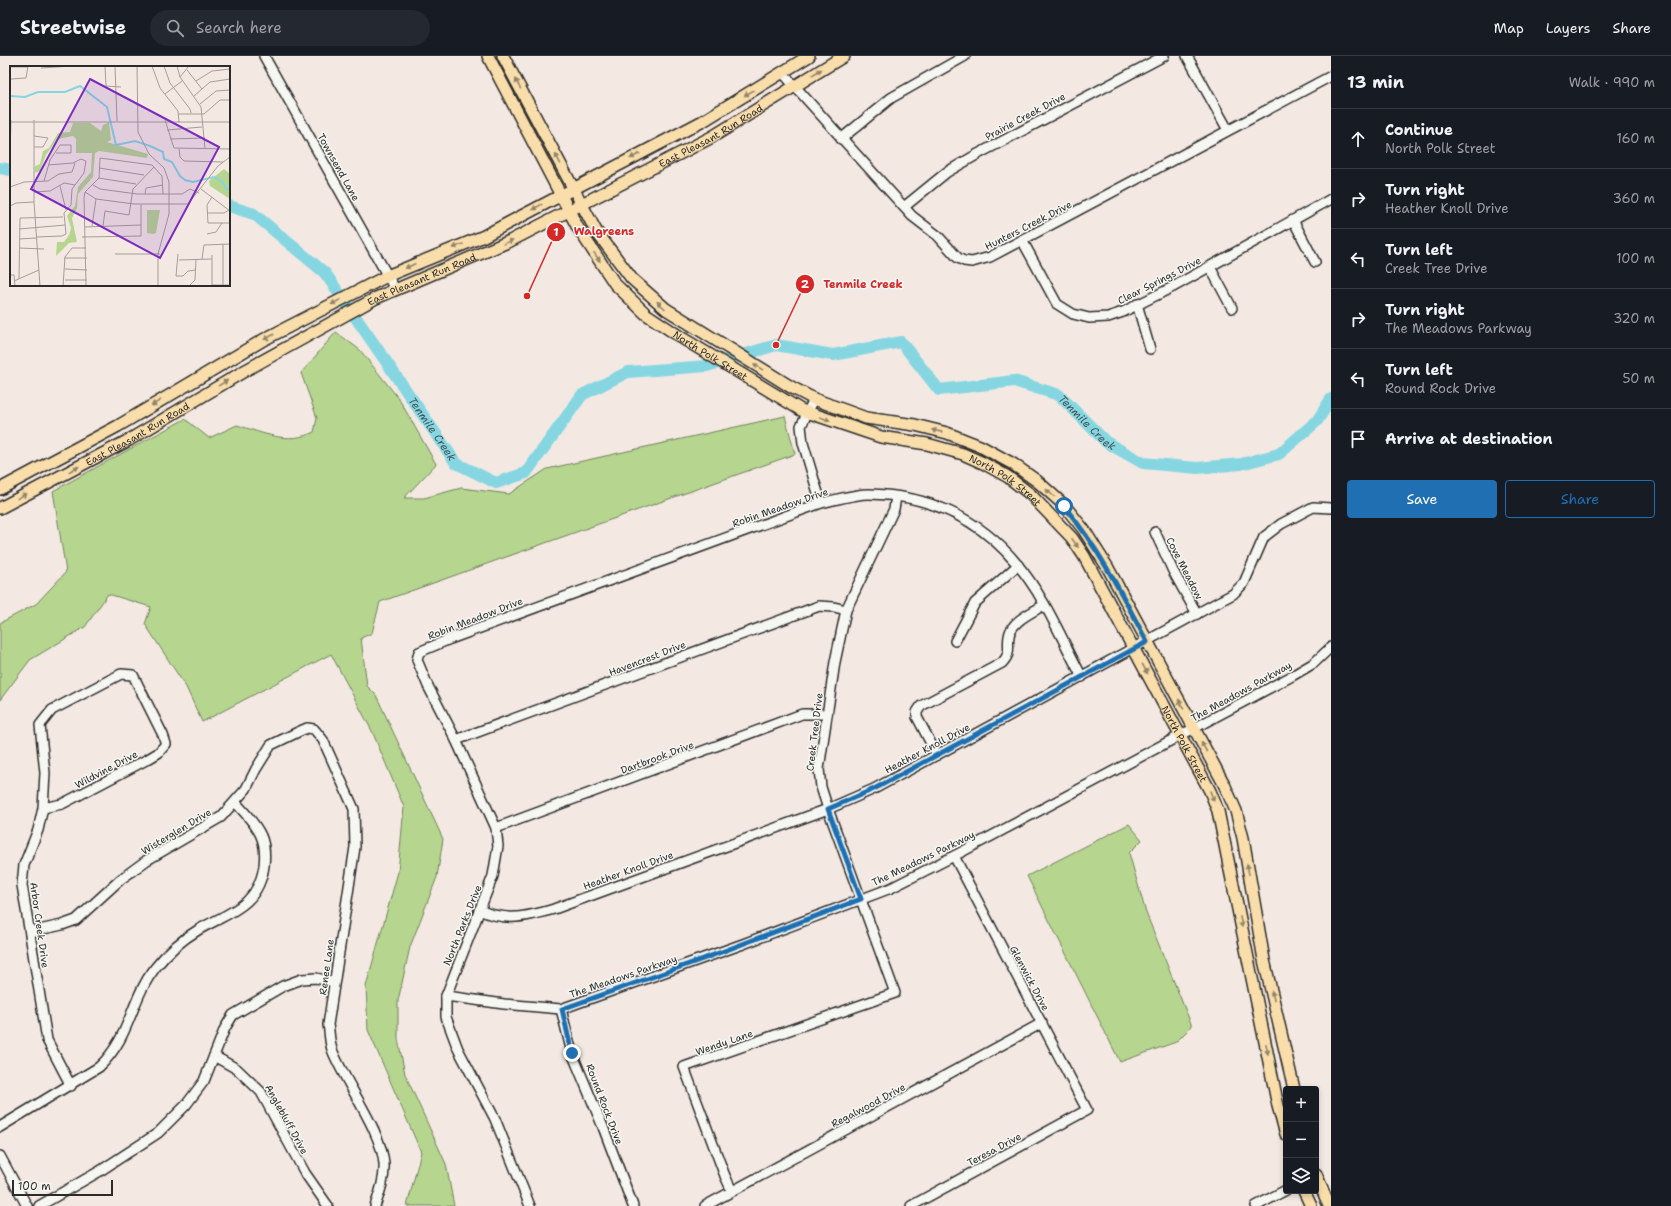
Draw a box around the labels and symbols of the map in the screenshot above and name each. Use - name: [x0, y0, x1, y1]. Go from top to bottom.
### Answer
- inset map: [10, 66, 230, 286]
- one-way arrow: [811, 69, 823, 76]
- one-way arrow: [515, 78, 521, 90]
- one-way arrow: [743, 89, 755, 96]
- street label: Prairie Creek Drive: [983, 90, 1068, 143]
- street label: East Pleasant Run Road: [657, 101, 766, 170]
- street label: Townsend Lane: [315, 131, 363, 204]
- one-way arrow: [555, 153, 562, 165]
- one-way arrow: [630, 153, 641, 159]
- street label: Hunters Creek Drive: [983, 198, 1074, 253]
- one-way arrow: [532, 204, 543, 211]
- callout: Walgreens: [546, 220, 642, 243]
- text: 1: [553, 224, 559, 240]
- text: Walgreens: [574, 224, 634, 239]
- one-way arrow: [503, 239, 514, 245]
- one-way arrow: [452, 244, 464, 250]
- street label: East Pleasant Run Road: [365, 250, 479, 309]
- one-way arrow: [593, 252, 601, 262]
- street label: Clear Springs Drive: [1115, 254, 1203, 307]
- one-way arrow: [403, 263, 415, 269]
- callout: Tenmile Creek: [795, 273, 910, 296]
- text: 2: [801, 276, 810, 292]
- text: Tenmile Creek: [823, 277, 903, 292]
- one-way arrow: [330, 299, 342, 306]
- one-way arrow: [656, 300, 666, 309]
- street label: North Polk Street: [671, 328, 750, 383]
- one-way arrow: [263, 334, 274, 341]
- one-way arrow: [753, 363, 763, 371]
- one-way arrow: [217, 380, 229, 387]
- water label: Tenmile Creek: [1055, 392, 1119, 454]
- water label: Tenmile Creek: [405, 394, 460, 465]
- street label: East Pleasant Run Road: [83, 399, 192, 469]
- one-way arrow: [151, 399, 161, 407]
- one-way arrow: [819, 417, 831, 423]
- one-way arrow: [931, 427, 943, 433]
- street label: North Polk Street: [967, 452, 1044, 509]
- one-way arrow: [68, 465, 80, 472]
- street label: Robin Meadow Drive: [730, 485, 830, 530]
- one-way arrow: [1045, 488, 1055, 497]
- one-way arrow: [16, 492, 28, 499]
- route start: [1055, 497, 1073, 515]
- street label: Cove Meadow: [1163, 535, 1206, 602]
- one-way arrow: [1071, 538, 1079, 549]
- street label: Robin Meadow Drive: [426, 594, 525, 643]
- street label: Havencrest Drive: [607, 638, 688, 679]
- street label: The Meadows Parkway: [1189, 658, 1294, 725]
- one-way arrow: [1142, 663, 1149, 674]
- street label: Creek Tree Drive: [803, 692, 826, 772]
- one-way arrow: [1177, 698, 1184, 710]
- street label: North Polk Street: [1158, 704, 1210, 785]
- street label: Heather Knoll Drive: [882, 720, 973, 776]
- street label: Dartbrook Drive: [619, 738, 696, 777]
- one-way arrow: [1201, 741, 1207, 753]
- street label: Wildvine Drive: [73, 747, 140, 791]
- one-way arrow: [1209, 790, 1215, 802]
- street label: Wisterglen Drive: [139, 805, 214, 857]
- street label: The Meadows Parkway: [870, 828, 977, 889]
- street label: Heather Knoll Drive: [581, 848, 675, 893]
- one-way arrow: [1245, 863, 1251, 875]
- street label: Arbor Creek Drive: [27, 881, 52, 969]
- street label: North Parks Drive: [440, 883, 485, 967]
- one-way arrow: [1239, 916, 1245, 928]
- street label: Renee Lane: [316, 938, 337, 996]
- street label: Glenwick Drive: [1007, 943, 1052, 1013]
- street label: The Meadows Parkway: [568, 952, 679, 1001]
- one-way arrow: [1269, 990, 1275, 1003]
- street label: Wendy Lane: [694, 1027, 755, 1058]
- one-way arrow: [1264, 1043, 1270, 1056]
- route end: [563, 1044, 581, 1062]
- street label: Round Rock Drive: [583, 1062, 626, 1147]
- street label: Regalwood Drive: [829, 1080, 908, 1131]
- street label: Anglebluff Drive: [262, 1082, 311, 1157]
- street label: Teresa Drive: [965, 1130, 1024, 1169]
- scale bar: [12, 1178, 113, 1197]

